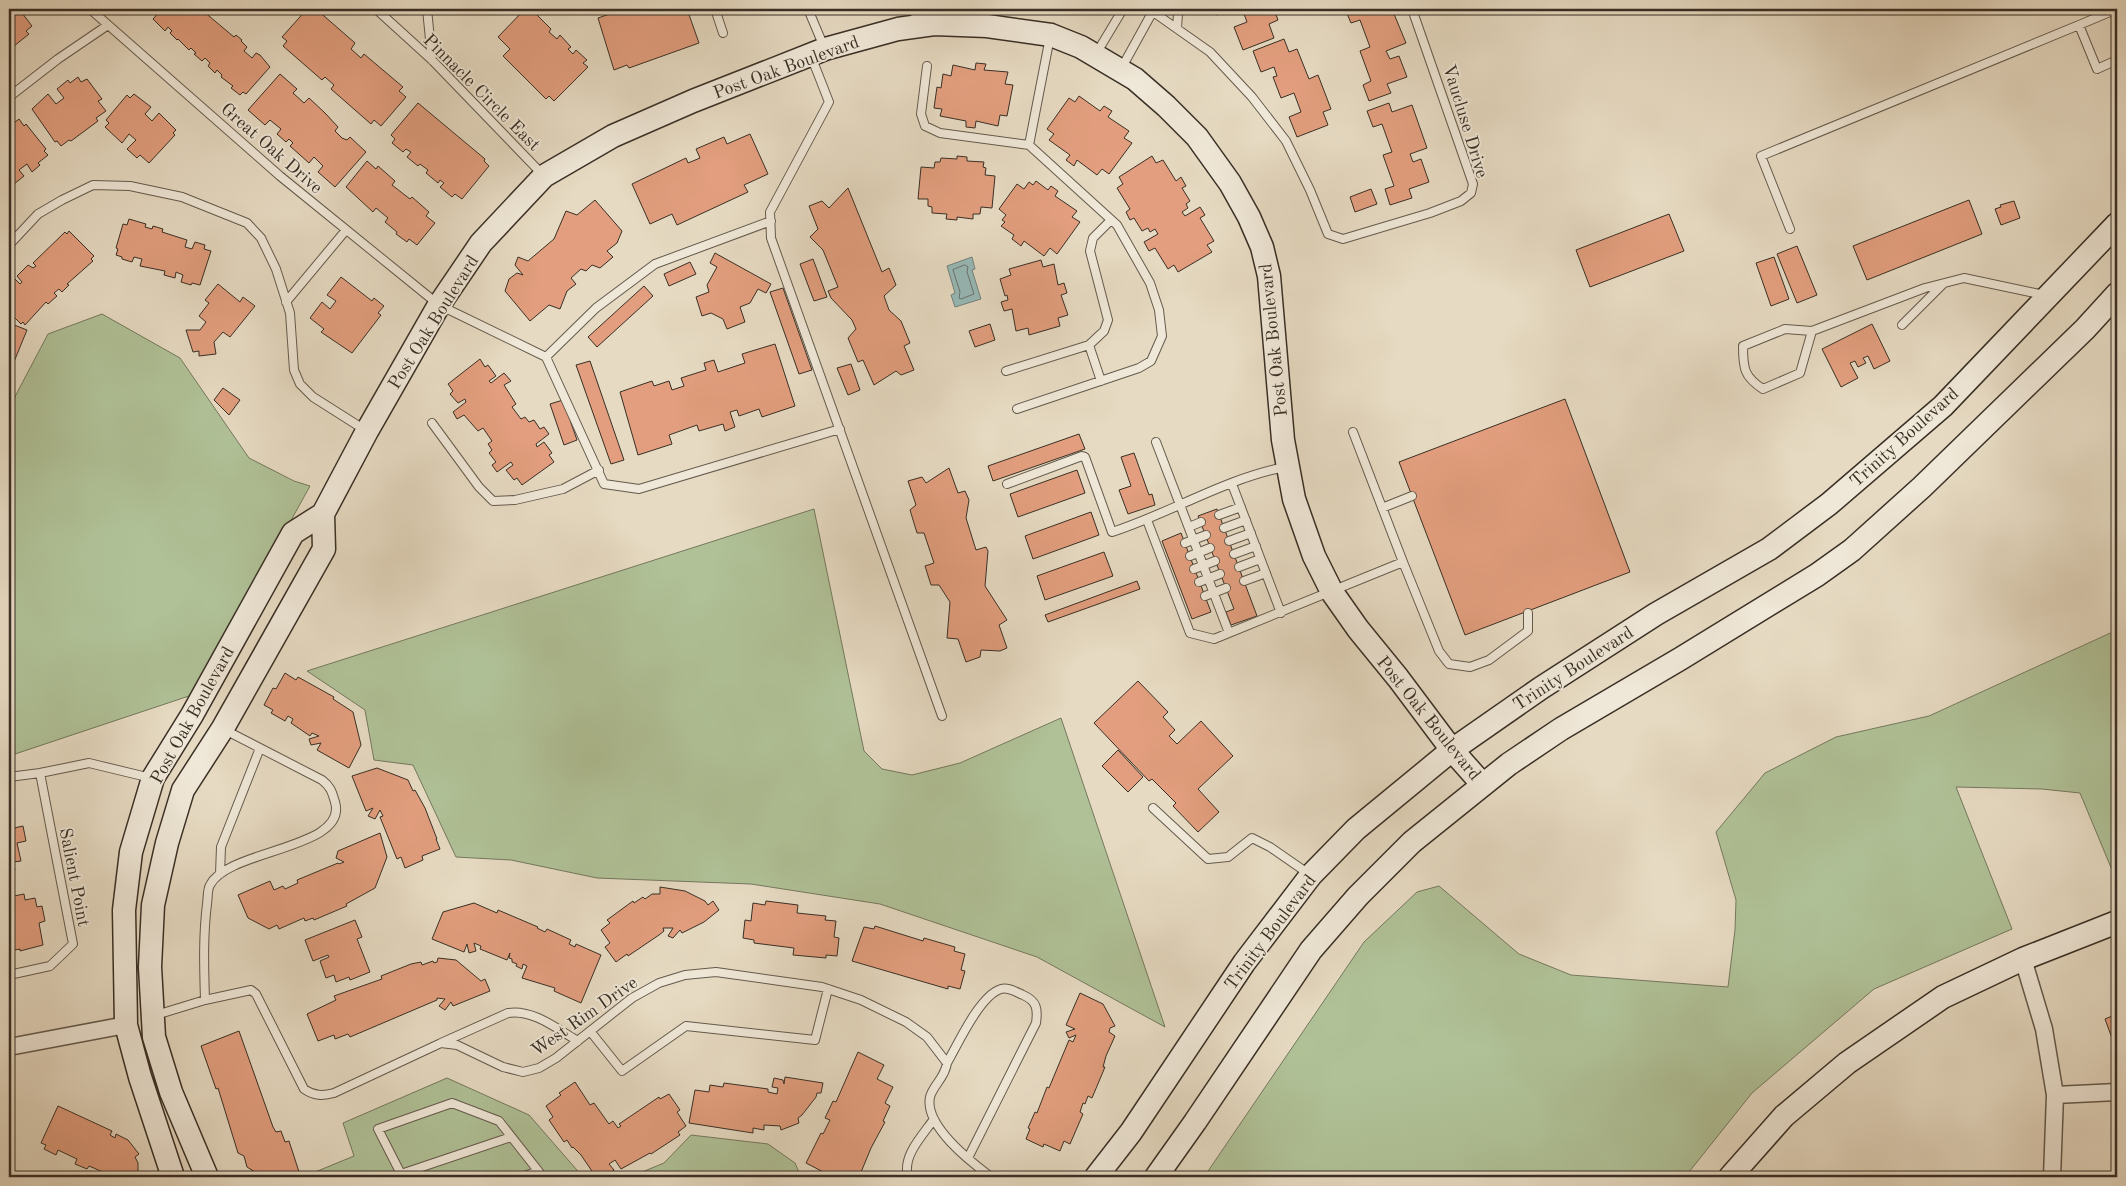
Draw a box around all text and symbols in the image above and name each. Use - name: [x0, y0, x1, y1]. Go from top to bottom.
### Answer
- street label: Pinnacle Circle East: [419, 31, 543, 155]
- street label: Post Oak Boulevard: [711, 33, 862, 103]
- street label: Vaucluse Drive: [1439, 62, 1491, 180]
- street label: Great Oak Drive: [217, 100, 326, 198]
- street label: Post Oak Boulevard: [385, 252, 482, 393]
- street label: Post Oak Boulevard: [1257, 262, 1291, 417]
- street label: Trinity Boulevard: [1847, 384, 1962, 491]
- street label: Trinity Boulevard: [1510, 623, 1637, 714]
- street label: Post Oak Boulevard: [148, 644, 238, 787]
- street label: Post Oak Boulevard: [1373, 653, 1484, 784]
- street label: Salient Point: [56, 826, 92, 928]
- street label: Trinity Boulevard: [1222, 872, 1320, 994]
- street label: West Rim Drive: [528, 974, 641, 1060]

